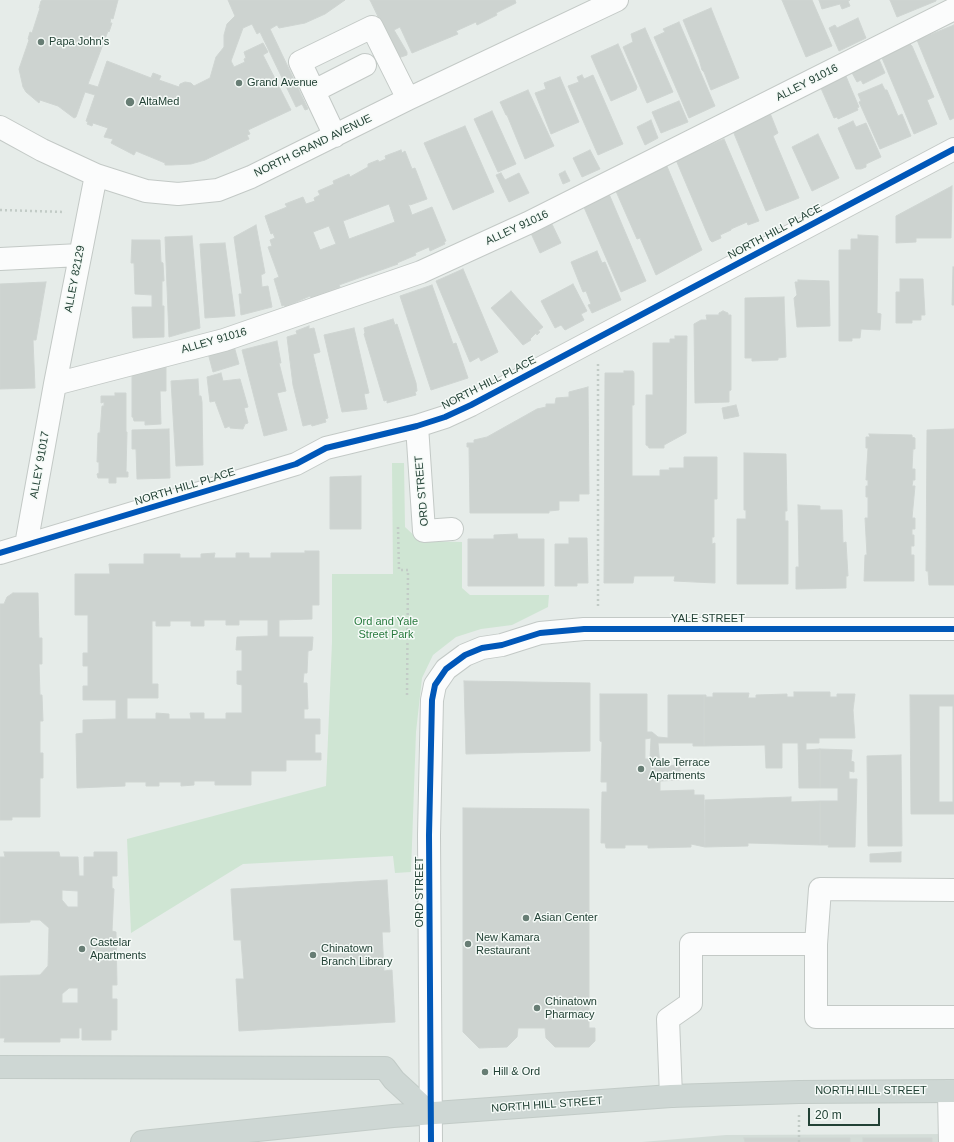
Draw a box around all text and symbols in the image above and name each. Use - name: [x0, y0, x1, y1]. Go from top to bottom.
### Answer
- place label: Papa John's: [49, 35, 109, 49]
- marker: Papa John's: [36, 37, 46, 47]
- street label: ALLEY 91016: [774, 62, 840, 104]
- place label: Grand Avenue: [247, 76, 318, 90]
- marker: Grand Avenue: [234, 78, 244, 88]
- place label: AltaMed: [139, 95, 179, 109]
- marker: AltaMed: [124, 96, 136, 108]
- street label: NORTH GRAND AVENUE: [252, 112, 374, 180]
- street label: NORTH HILL PLACE: [726, 202, 824, 262]
- street label: ALLEY 91016: [483, 208, 551, 248]
- street label: ALLEY 82129: [62, 244, 88, 314]
- street label: ALLEY 91016: [180, 325, 248, 357]
- street label: NORTH HILL PLACE: [440, 353, 538, 413]
- street label: ALLEY 91017: [28, 430, 52, 500]
- street label: ORD STREET: [412, 455, 432, 527]
- street label: NORTH HILL PLACE: [133, 465, 237, 509]
- street label: YALE STREET: [671, 612, 745, 626]
- park label: Ord and Yale Street Park: [354, 615, 418, 641]
- place label: Yale Terrace Apartments: [649, 756, 710, 782]
- marker: Yale Terrace Apartments: [636, 764, 646, 774]
- street label: ORD STREET: [413, 857, 427, 927]
- place label: Asian Center: [534, 911, 598, 925]
- marker: Asian Center: [521, 913, 531, 923]
- place label: New Kamara Restaurant: [476, 931, 540, 957]
- place label: Castelar Apartments: [90, 936, 146, 962]
- marker: New Kamara Restaurant: [463, 939, 473, 949]
- place label: Chinatown Branch Library: [321, 942, 393, 968]
- marker: Castelar Apartments: [77, 944, 87, 954]
- marker: Chinatown Branch Library: [308, 950, 318, 960]
- place label: Chinatown Pharmacy: [545, 995, 597, 1021]
- marker: Chinatown Pharmacy: [532, 1003, 542, 1013]
- place label: Hill & Ord: [493, 1065, 540, 1079]
- marker: Hill & Ord: [480, 1067, 490, 1077]
- street label: NORTH HILL STREET: [815, 1084, 927, 1098]
- street label: NORTH HILL STREET: [491, 1095, 603, 1115]
- scale bar: [810, 1100, 882, 1126]
- text: 20 m: [815, 1108, 842, 1122]

